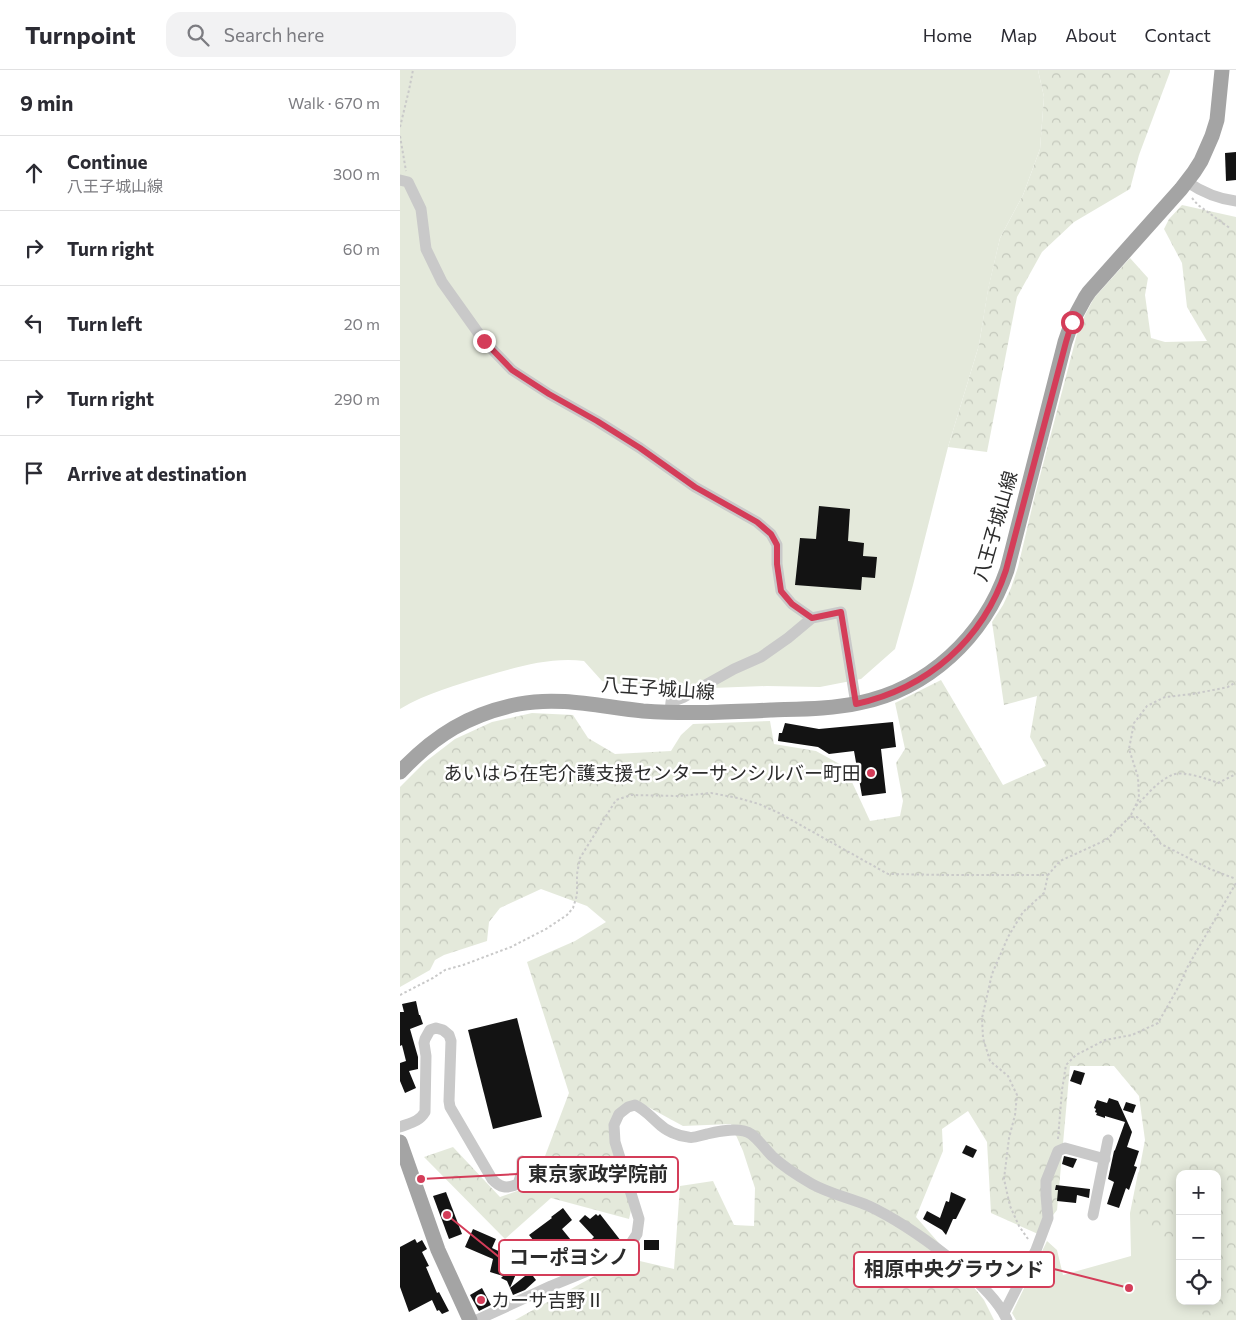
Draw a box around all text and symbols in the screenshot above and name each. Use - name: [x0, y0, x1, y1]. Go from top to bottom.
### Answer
- search box: [166, 12, 516, 57]
- text: Turnpoint: [25, 20, 136, 49]
- icon: search: [184, 21, 212, 49]
- text: Search here: [224, 23, 324, 46]
- text: Home: [923, 24, 972, 46]
- text: Map: [1000, 24, 1037, 46]
- text: About: [1065, 24, 1117, 46]
- text: Contact: [1145, 24, 1211, 46]
- text: 9 min: [20, 90, 73, 115]
- text: Walk · 670 m: [288, 93, 380, 112]
- text: Continue: [67, 150, 147, 173]
- icon: ahead: [20, 159, 48, 187]
- text: 300 m: [333, 164, 380, 183]
- text: 八王子城山線: [67, 176, 163, 195]
- icon: right: [20, 234, 48, 262]
- text: Turn right: [67, 237, 154, 260]
- text: 60 m: [343, 239, 380, 258]
- icon: left: [20, 309, 48, 337]
- route start: [1061, 311, 1084, 334]
- text: Turn left: [67, 312, 142, 335]
- text: 20 m: [344, 314, 380, 333]
- route end: [473, 330, 496, 353]
- icon: right: [20, 384, 48, 412]
- text: Turn right: [67, 387, 154, 410]
- text: 290 m: [334, 389, 380, 408]
- icon: arrive: [20, 459, 48, 487]
- text: Arrive at destination: [67, 462, 247, 485]
- street label: 八王子城山線: [968, 468, 1021, 584]
- street label: 八王子城山線: [600, 672, 716, 703]
- place label: あいはら在宅介護支援センターサンシルバー町田: [443, 761, 861, 784]
- marker: あいはら在宅介護支援センターサンシルバー町田: [865, 767, 877, 779]
- callout: 東京家政学院前: [518, 1157, 678, 1192]
- text: 東京家政学院前: [528, 1161, 668, 1185]
- map controls: [1176, 1170, 1221, 1305]
- button: +: [1176, 1170, 1221, 1215]
- button: −: [1176, 1215, 1221, 1260]
- callout: コーポヨシノ: [499, 1240, 639, 1275]
- text: コーポヨシノ: [509, 1244, 629, 1268]
- callout: 相原中央グラウンド: [854, 1252, 1054, 1287]
- text: 相原中央グラウンド: [864, 1256, 1044, 1280]
- button: locate: [1176, 1260, 1221, 1305]
- place label: カーサ吉野Ⅱ: [491, 1288, 605, 1311]
- marker: カーサ吉野Ⅱ: [475, 1294, 487, 1306]

